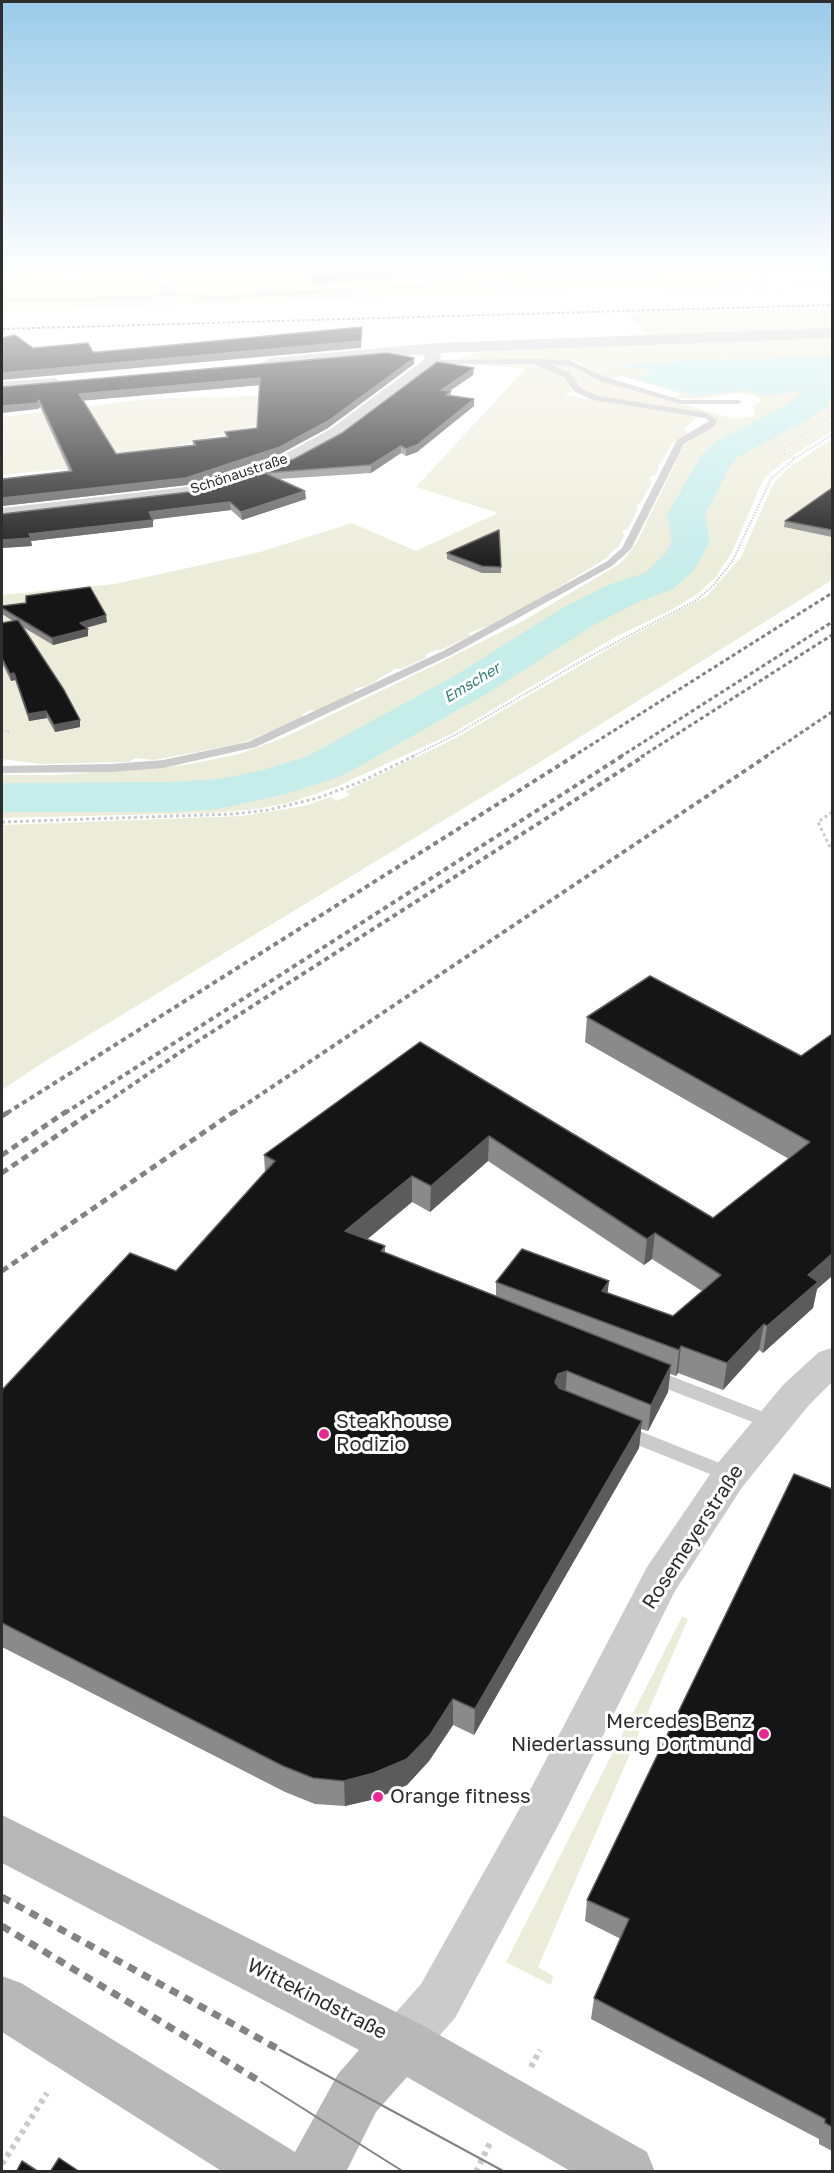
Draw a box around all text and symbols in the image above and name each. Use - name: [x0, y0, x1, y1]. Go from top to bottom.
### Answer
- street label: Schönaustraße: [188, 450, 290, 498]
- water label: Emscher: [441, 659, 503, 707]
- place label: Steakhouse Rodizio: [336, 1410, 449, 1457]
- marker: Steakhouse Rodizio: [317, 1427, 331, 1441]
- street label: Rosemeyerstraße: [637, 1460, 749, 1614]
- place label: Mercedes Benz Niederlassung Dortmund: [511, 1710, 752, 1757]
- marker: Mercedes Benz Niederlassung Dortmund: [757, 1727, 771, 1741]
- place label: Orange fitness: [390, 1785, 531, 1809]
- marker: Orange fitness: [371, 1790, 385, 1804]
- street label: Wittekindstraße: [243, 1953, 391, 2045]

